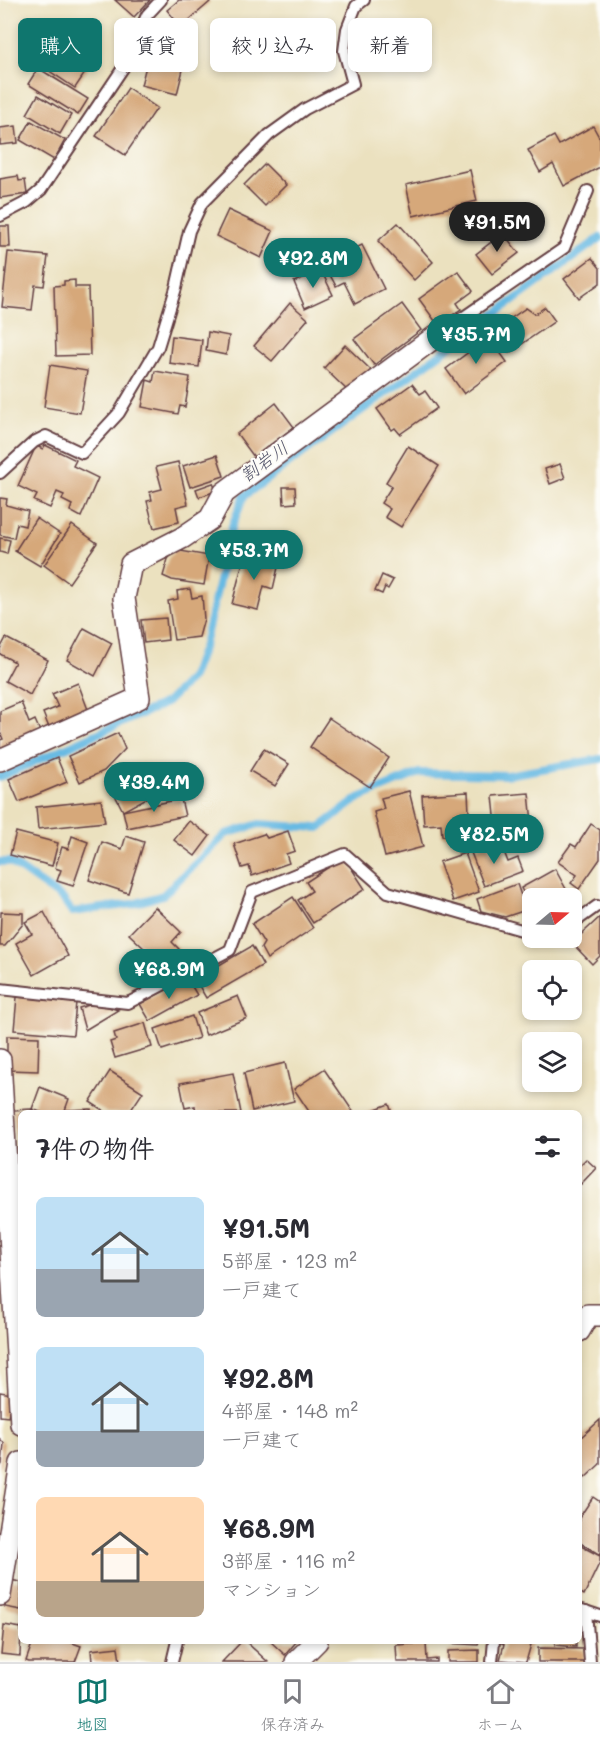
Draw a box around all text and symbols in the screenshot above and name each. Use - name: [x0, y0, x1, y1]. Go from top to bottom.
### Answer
- chip: 購入: [18, 18, 102, 72]
- chip: 賃貸: [114, 18, 198, 72]
- chip: 絞り込み: [210, 18, 336, 72]
- chip: 新着: [348, 18, 432, 72]
- pin: ¥91.5M: [448, 202, 546, 253]
- text: ¥91.5M: [463, 208, 531, 234]
- pin: ¥92.8M: [264, 238, 362, 289]
- text: ¥92.8M: [277, 244, 349, 270]
- pin: ¥35.7M: [427, 314, 525, 365]
- text: ¥35.7M: [441, 320, 511, 346]
- water label: 割岩川: [235, 435, 293, 487]
- pin: ¥53.7M: [205, 530, 303, 581]
- text: ¥53.7M: [219, 536, 289, 562]
- pin: ¥39.4M: [105, 762, 203, 813]
- text: ¥39.4M: [118, 768, 190, 794]
- pin: ¥82.5M: [445, 814, 543, 865]
- text: ¥82.5M: [459, 820, 529, 846]
- north arrow: [522, 888, 582, 948]
- map controls: [522, 888, 582, 1092]
- pin: ¥68.9M: [120, 949, 218, 1000]
- text: ¥68.9M: [133, 955, 205, 981]
- button: locate: [522, 960, 582, 1020]
- button: layers: [522, 1032, 582, 1092]
- icon: filters: [531, 1130, 564, 1163]
- text: 7件の物件: [36, 1131, 154, 1165]
- text: ¥91.5M: [222, 1211, 310, 1245]
- icon: home: [84, 1221, 156, 1293]
- text: 5部屋 · 123 m²: [222, 1247, 357, 1273]
- text: 一戸建て: [222, 1276, 302, 1302]
- text: ¥92.8M: [222, 1361, 314, 1395]
- icon: home: [84, 1371, 156, 1443]
- text: 4部屋 · 148 m²: [222, 1397, 358, 1423]
- text: 一戸建て: [222, 1426, 302, 1452]
- text: ¥68.9M: [222, 1511, 316, 1545]
- icon: home: [84, 1521, 156, 1593]
- text: 3部屋 · 116 m²: [222, 1547, 355, 1573]
- text: マンション: [222, 1576, 321, 1602]
- tab: 地図: [76, 1675, 109, 1735]
- tab: 保存済み: [261, 1675, 325, 1735]
- tab: ホーム: [477, 1675, 524, 1735]

